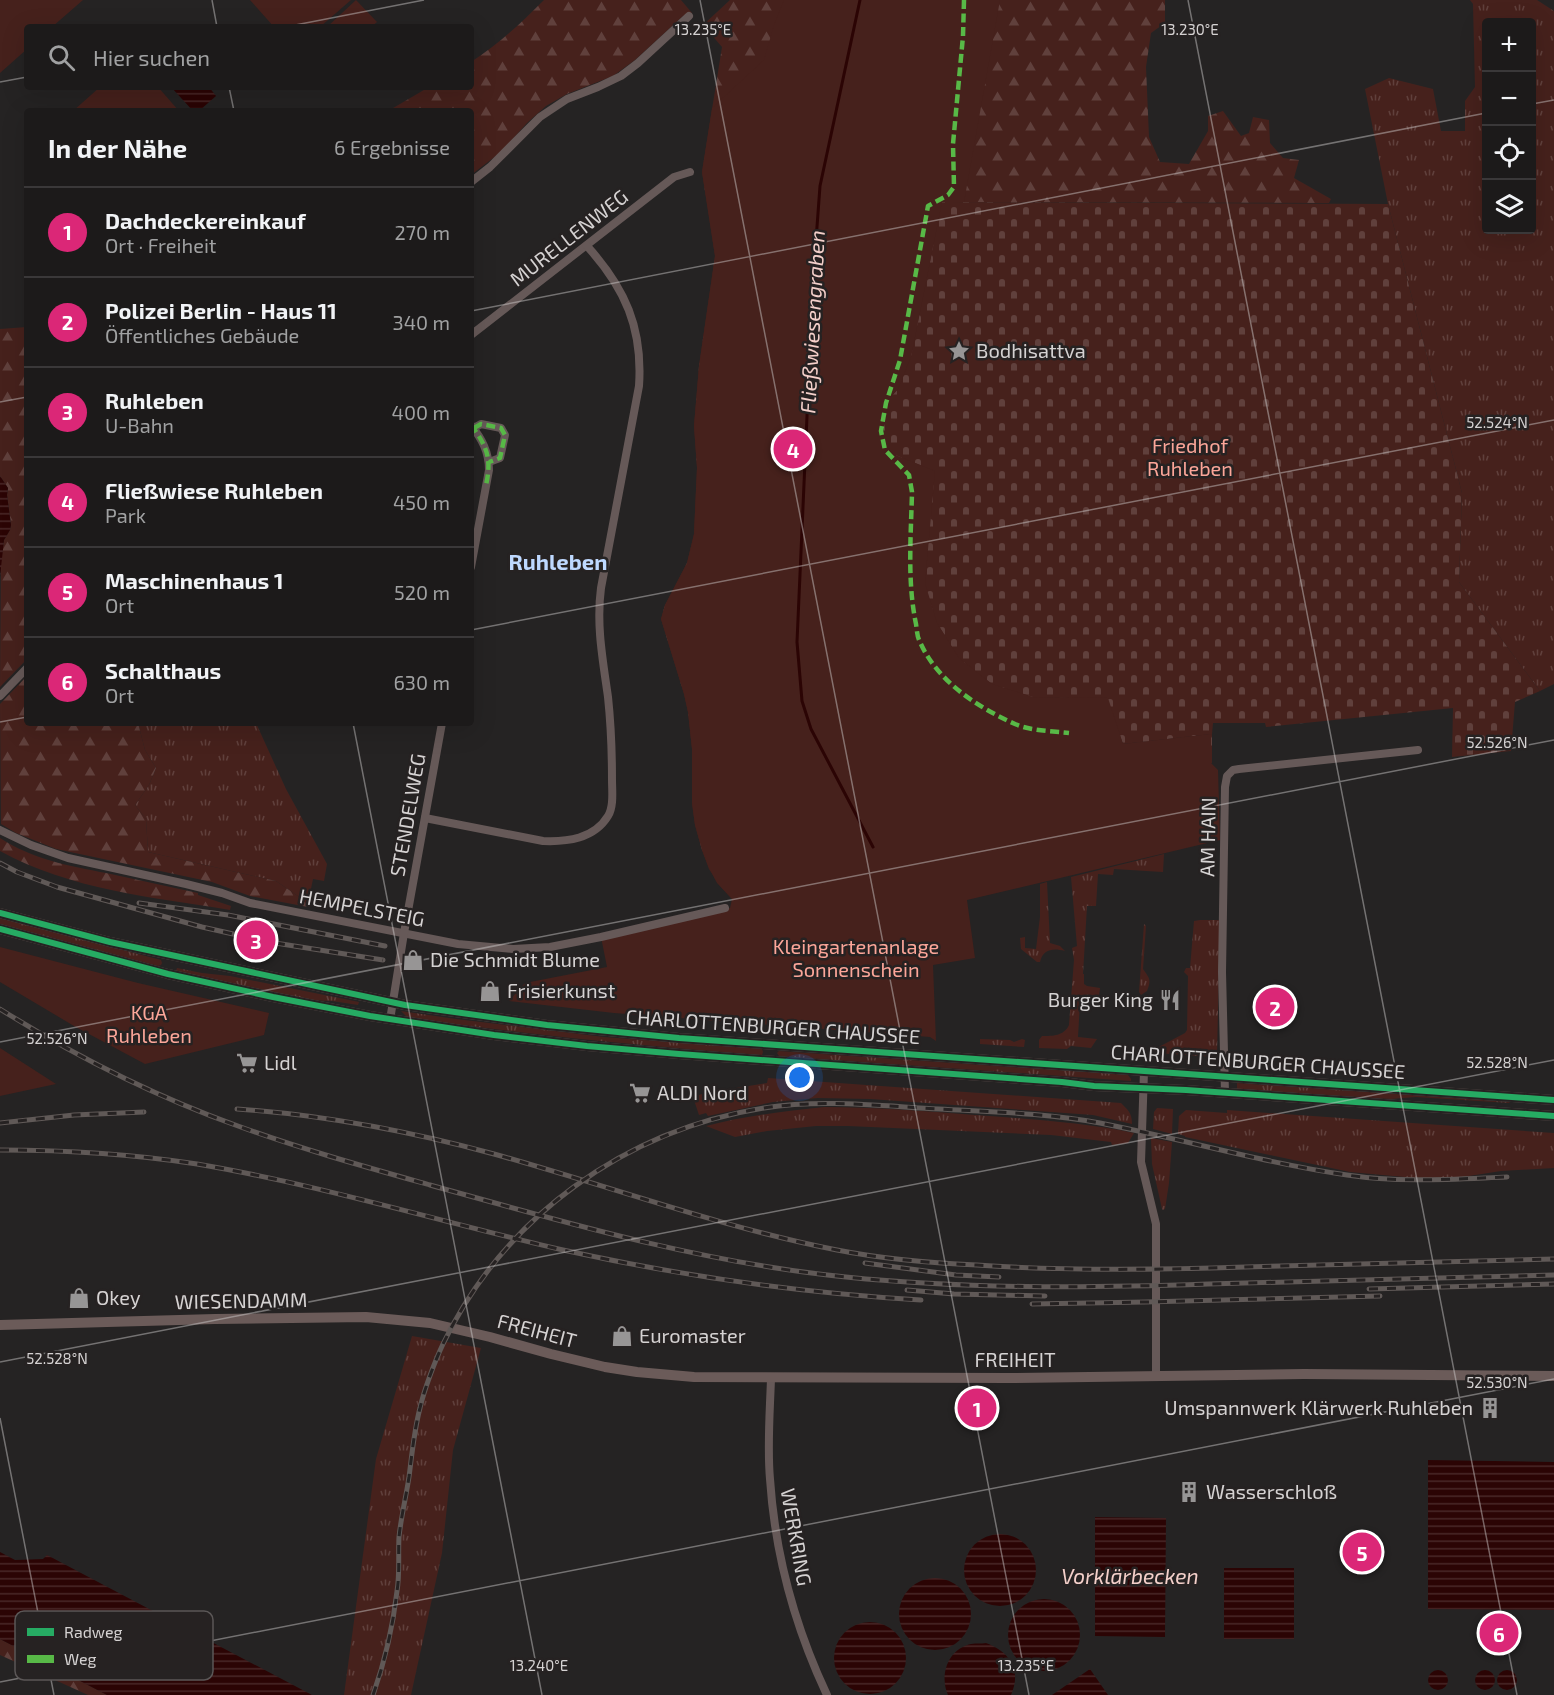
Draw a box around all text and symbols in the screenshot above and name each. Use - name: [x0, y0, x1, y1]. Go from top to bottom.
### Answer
- map controls: [1482, 18, 1536, 234]
- button: +: [1482, 18, 1536, 72]
- text: 13.235°E: [675, 20, 731, 38]
- text: 13.230°E: [1161, 20, 1219, 38]
- search box: [24, 24, 474, 90]
- icon: search: [45, 41, 78, 74]
- text: Hier suchen: [93, 44, 210, 70]
- button: −: [1482, 72, 1536, 126]
- button: locate: [1482, 126, 1536, 180]
- text: In der Nähe: [48, 132, 187, 163]
- text: 6 Ergebnisse: [334, 135, 450, 159]
- button: layers: [1482, 180, 1536, 234]
- street label: MURELLENWEG: [505, 184, 632, 291]
- text: Dachdeckereinkauf: [105, 207, 306, 233]
- text: 1: [63, 220, 72, 244]
- text: 270 m: [394, 220, 450, 244]
- water label: Fließwiesengraben: [794, 230, 829, 414]
- text: Ort · Freiheit: [105, 233, 216, 257]
- text: Polizei Berlin - Haus 11: [105, 297, 337, 323]
- text: 2: [62, 310, 73, 334]
- text: 340 m: [393, 310, 450, 334]
- text: Öffentliches Gebäude: [105, 323, 299, 347]
- place label: Bodhisattva: [976, 338, 1086, 362]
- place icon: Bodhisattva: [947, 339, 971, 363]
- text: Ruhleben: [105, 387, 204, 413]
- text: 3: [62, 400, 73, 424]
- text: 400 m: [392, 400, 450, 424]
- text: U-Bahn: [105, 413, 174, 437]
- text: 52.524°N: [1466, 413, 1528, 431]
- pin: 4: [774, 426, 812, 472]
- park label: Friedhof Ruhleben: [1147, 433, 1233, 480]
- text: Fließwiese Ruhleben: [105, 477, 323, 503]
- text: 4: [61, 490, 74, 514]
- text: 450 m: [393, 490, 450, 514]
- text: Park: [105, 503, 146, 527]
- district label: Ruhleben: [509, 548, 607, 574]
- text: Maschinenhaus 1: [105, 567, 283, 593]
- text: 5: [62, 580, 73, 604]
- text: 520 m: [394, 580, 450, 604]
- text: Ort: [105, 593, 134, 617]
- text: Schalthaus: [105, 657, 221, 683]
- text: 6: [62, 670, 73, 694]
- text: 630 m: [393, 670, 450, 694]
- text: Ort: [105, 683, 134, 707]
- text: 52.526°N: [1467, 733, 1527, 751]
- street label: STENDELWEG: [384, 751, 430, 878]
- street label: AM HAIN: [1194, 797, 1220, 877]
- street label: HEMPELSTEIG: [297, 883, 427, 931]
- pin: 3: [236, 918, 276, 962]
- park label: Kleingartenanlage Sonnenschein: [773, 934, 939, 981]
- place label: Die Schmidt Blume: [430, 947, 600, 971]
- shop icon: Die Schmidt Blume: [401, 948, 425, 972]
- place label: Frisierkunst: [507, 978, 616, 1002]
- shop icon: Frisierkunst: [478, 979, 502, 1003]
- pin: 2: [1256, 984, 1294, 1030]
- place label: Burger King: [1048, 987, 1153, 1011]
- restaurant icon: Burger King: [1158, 988, 1182, 1012]
- park label: KGA Ruhleben: [106, 1000, 192, 1047]
- street label: CHARLOTTENBURGER CHAUSSEE: [625, 1004, 921, 1048]
- text: 52.526°N: [27, 1029, 87, 1047]
- street label: CHARLOTTENBURGER CHAUSSEE: [1110, 1039, 1406, 1083]
- place label: Lidl: [264, 1050, 297, 1074]
- supermarket icon: Lidl: [235, 1051, 259, 1075]
- text: 52.528°N: [1466, 1053, 1528, 1071]
- your location: [785, 1063, 814, 1092]
- place label: ALDI Nord: [657, 1080, 747, 1104]
- supermarket icon: ALDI Nord: [628, 1081, 652, 1105]
- place label: Okey: [96, 1285, 141, 1309]
- shop icon: Okey: [67, 1286, 91, 1310]
- street label: WIESENDAMM: [174, 1287, 308, 1313]
- street label: FREIHEIT: [495, 1308, 580, 1352]
- place label: Euromaster: [639, 1323, 746, 1347]
- shop icon: Euromaster: [610, 1324, 634, 1348]
- street label: FREIHEIT: [975, 1347, 1056, 1371]
- text: 52.528°N: [26, 1349, 88, 1367]
- text: 52.530°N: [1466, 1373, 1528, 1391]
- pin: 1: [958, 1386, 996, 1430]
- place label: Umspannwerk Klärwerk Ruhleben: [1164, 1395, 1473, 1419]
- building icon: Umspannwerk Klärwerk Ruhleben: [1478, 1396, 1502, 1420]
- place label: Wasserschloß: [1206, 1479, 1337, 1503]
- building icon: Wasserschloß: [1177, 1480, 1201, 1504]
- street label: WERKRING: [777, 1486, 817, 1587]
- pin: 5: [1342, 1530, 1382, 1574]
- water label: Vorklärbecken: [1061, 1563, 1199, 1588]
- pin: 6: [1480, 1610, 1518, 1656]
- legend: [15, 1611, 213, 1680]
- text: Radweg: [64, 1622, 123, 1641]
- text: Weg: [64, 1649, 96, 1668]
- text: 13.240°E: [510, 1656, 568, 1674]
- text: 13.235°E: [998, 1656, 1054, 1674]

